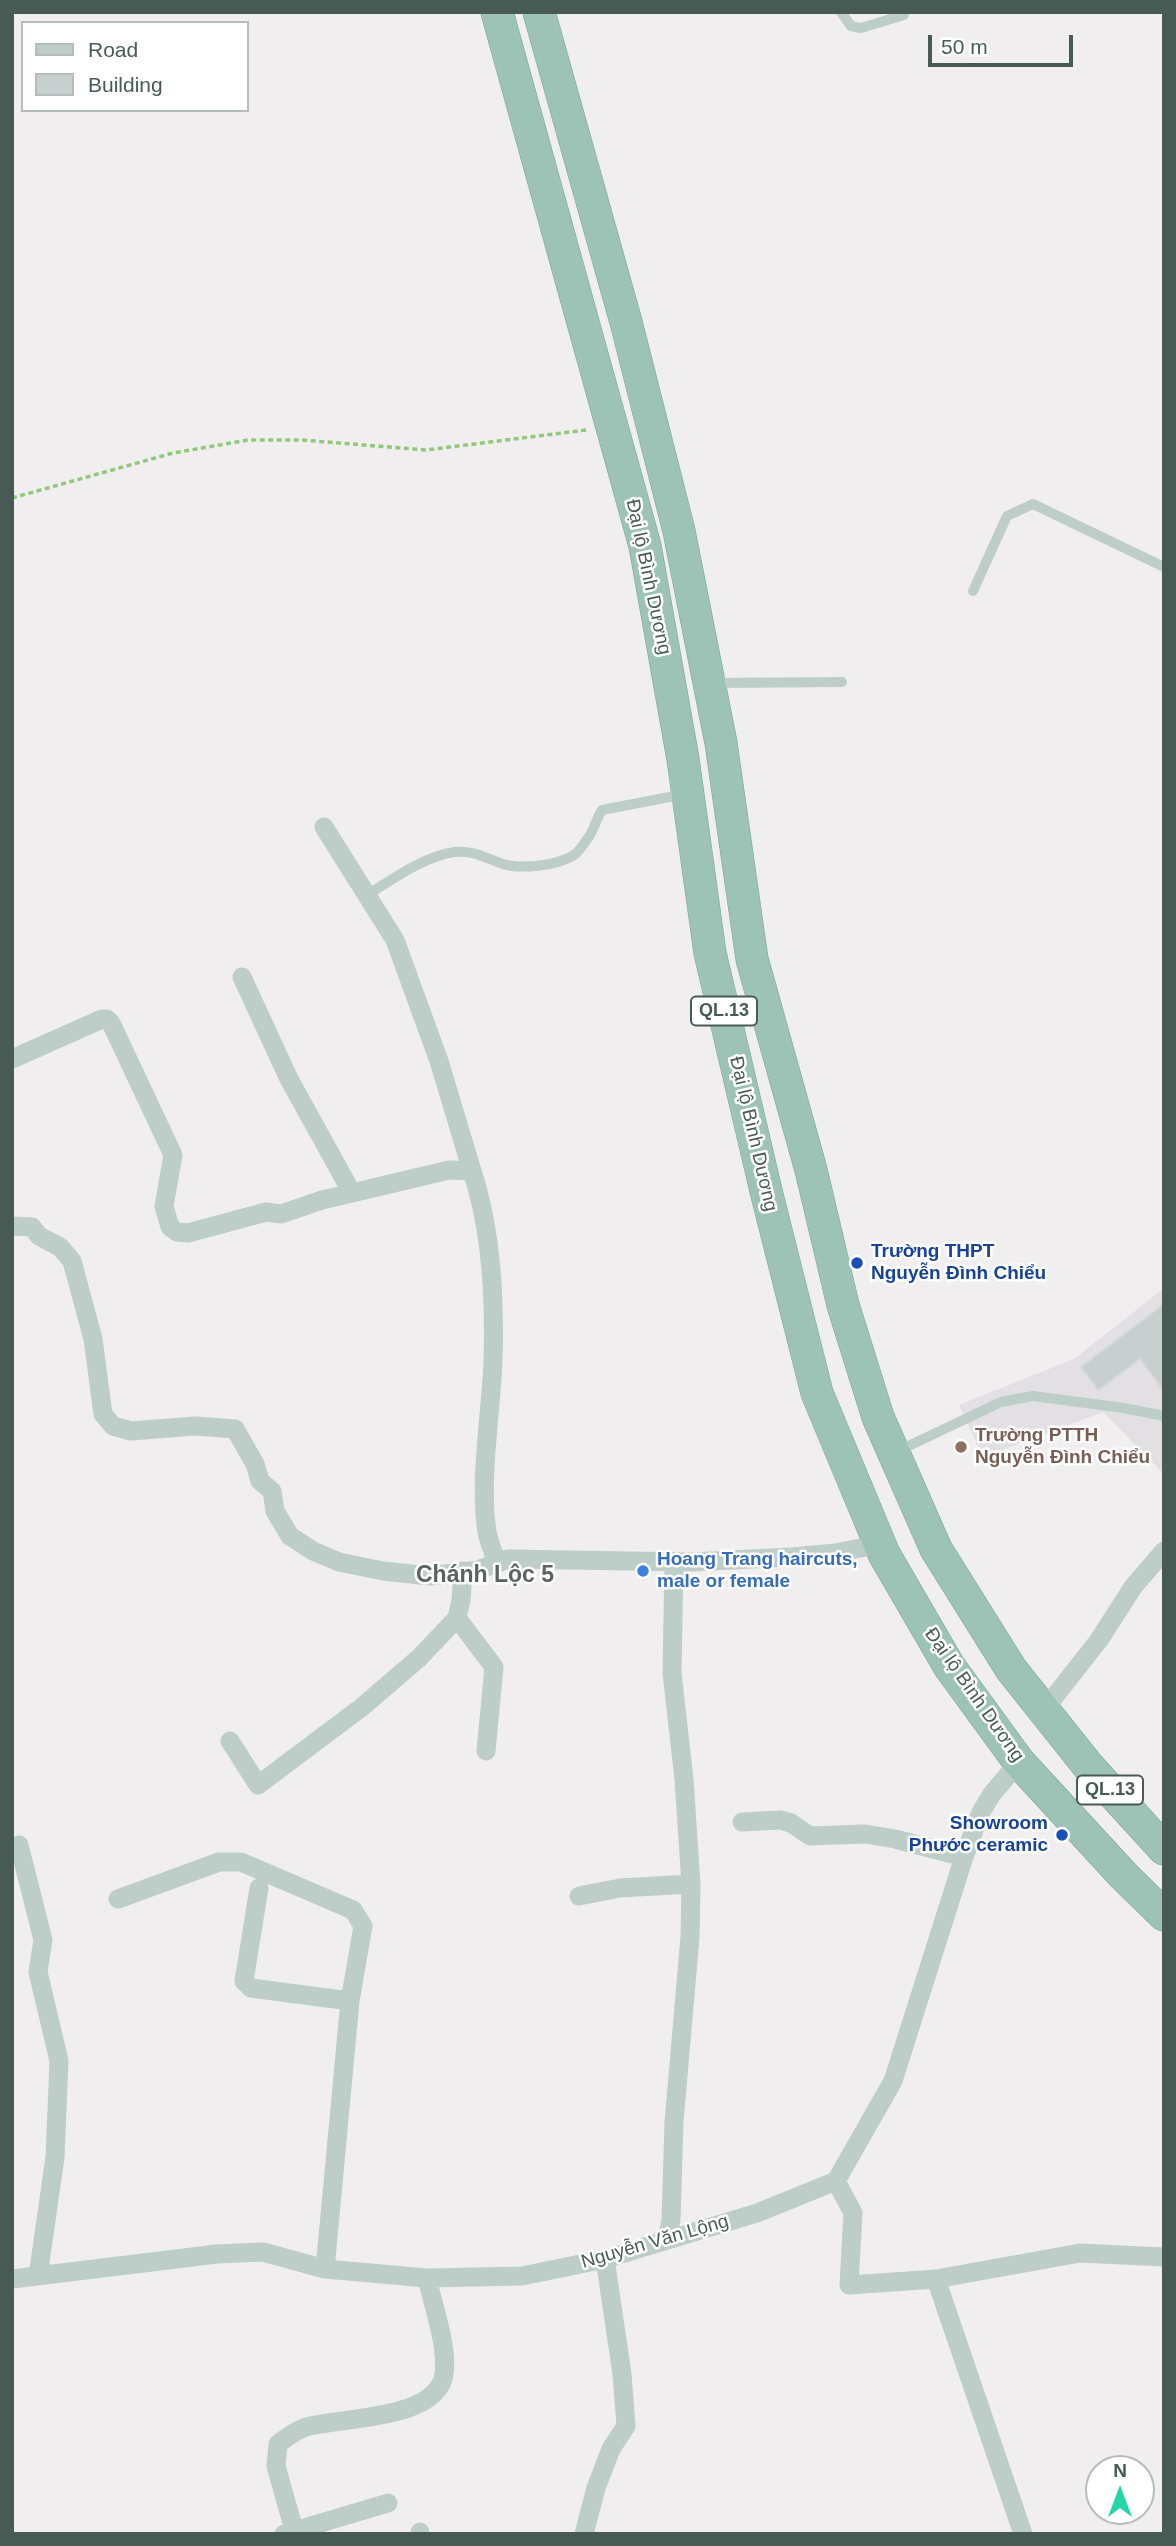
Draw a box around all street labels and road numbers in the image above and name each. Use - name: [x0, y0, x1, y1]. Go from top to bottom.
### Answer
- street label: Đại lộ Bình Dương: [620, 497, 676, 657]
- road number: QL.13: [691, 996, 757, 1026]
- street label: Đại lộ Bình Dương: [724, 1054, 782, 1214]
- street label: Đại lộ Bình Dương: [919, 1624, 1029, 1766]
- road number: QL.13: [1077, 1776, 1143, 1804]
- street label: Nguyễn Văn Lộng: [579, 2210, 731, 2274]

